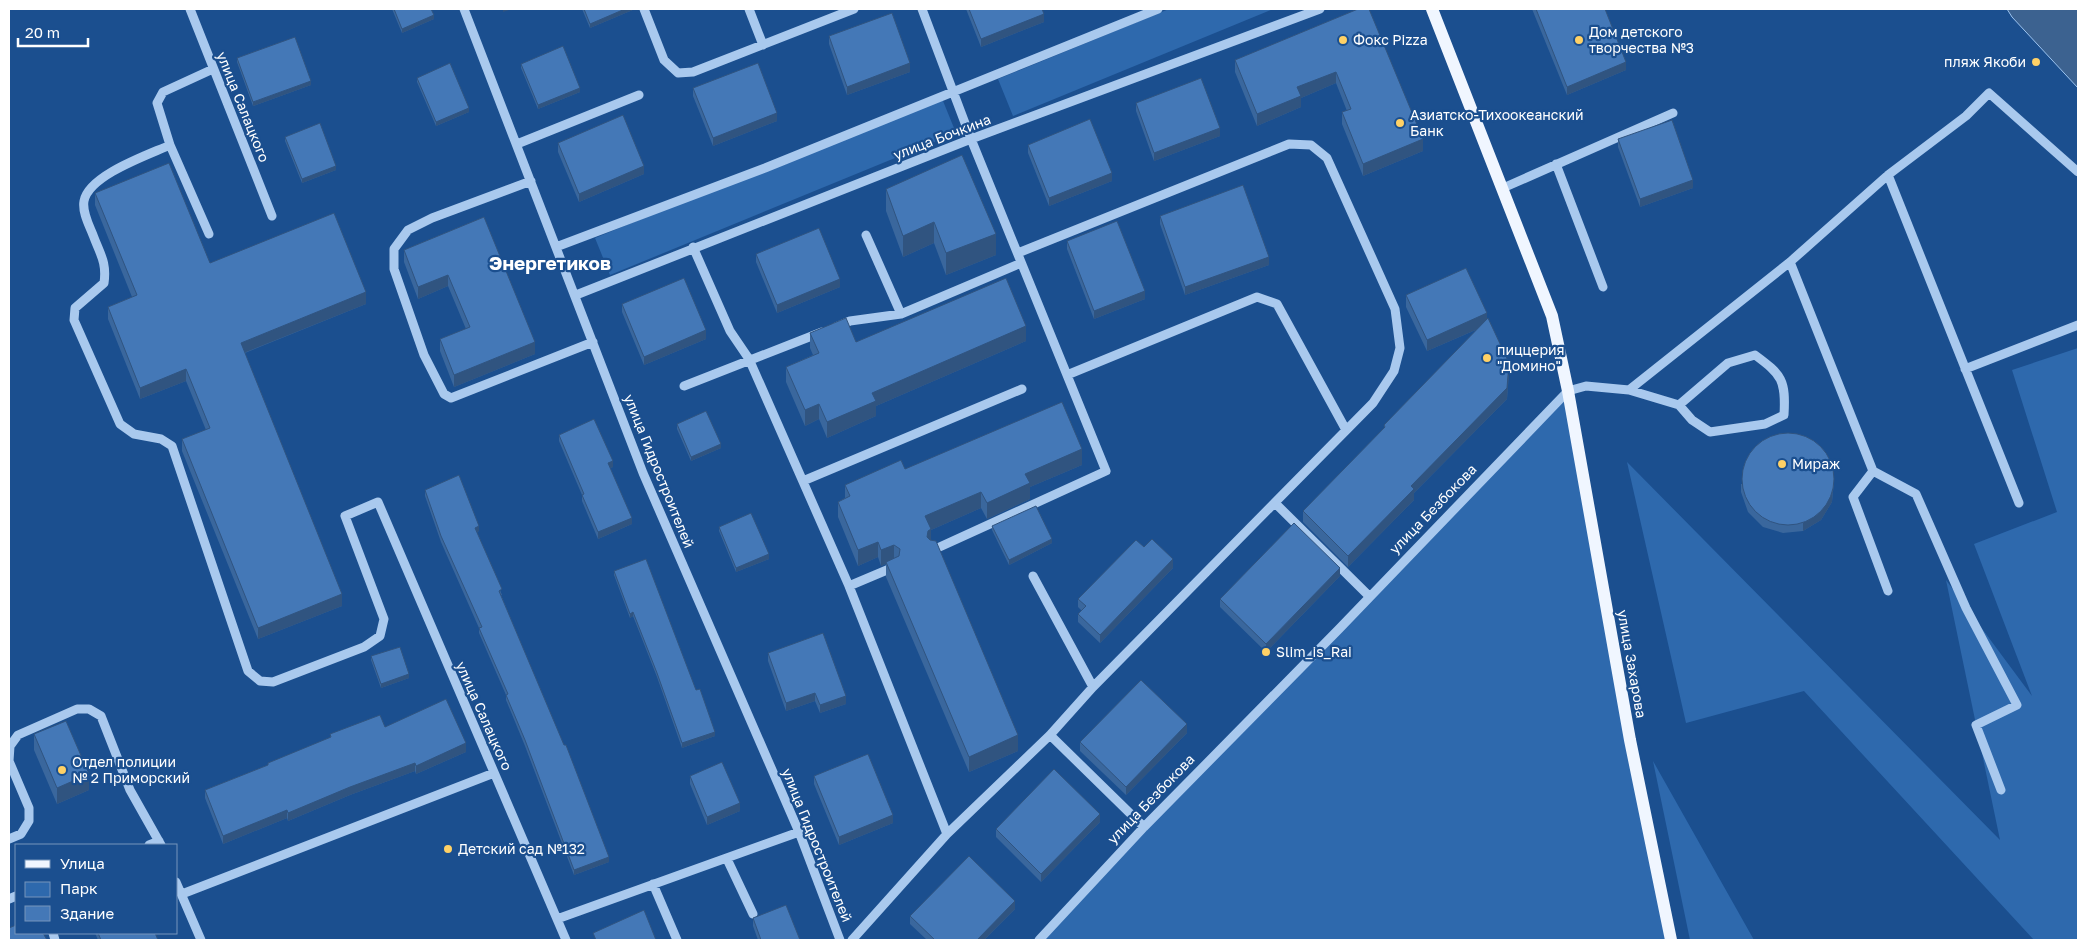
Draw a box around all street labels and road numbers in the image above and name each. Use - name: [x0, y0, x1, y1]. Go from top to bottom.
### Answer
- street label: улица Салацкого: [214, 49, 273, 165]
- street label: улица Бочкина: [891, 110, 993, 163]
- street label: улица Гидростроителей: [621, 391, 698, 550]
- street label: улица Безбокова: [1386, 460, 1480, 557]
- street label: улица Захарова: [1615, 608, 1650, 719]
- street label: улица Салацкого: [453, 659, 516, 773]
- street label: улица Безбокова: [1104, 750, 1198, 847]
- street label: улица Гидростроителей: [779, 765, 856, 924]

